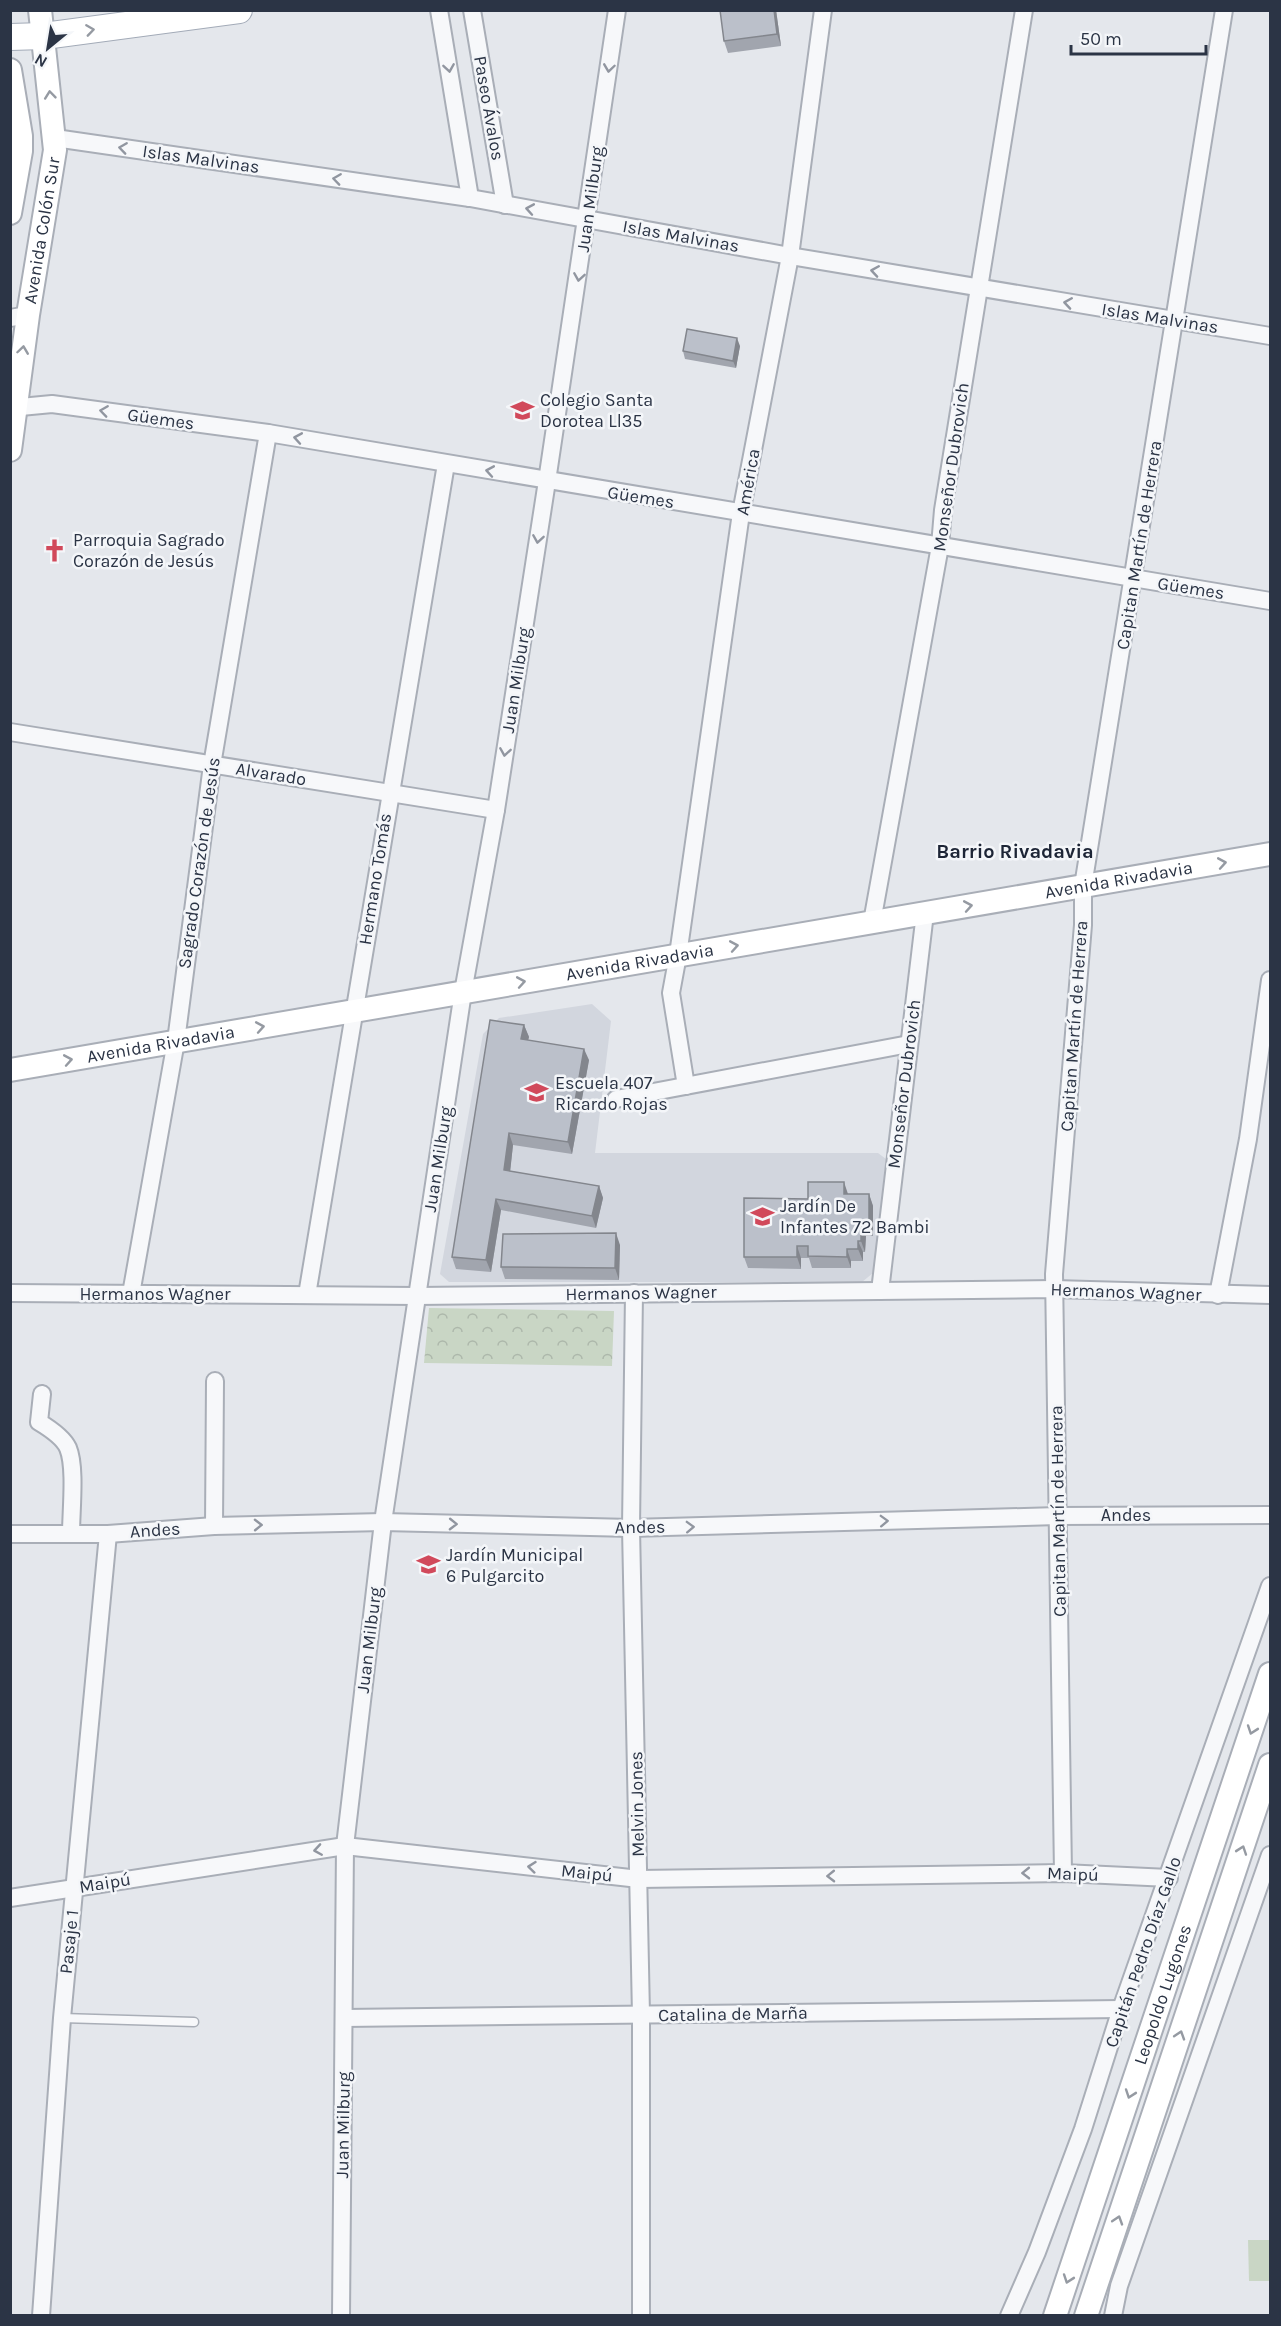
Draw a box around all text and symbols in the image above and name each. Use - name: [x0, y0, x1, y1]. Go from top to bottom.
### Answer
- north arrow: [18, 18, 78, 78]
- scale bar: [1071, 18, 1206, 56]
- one-way arrow: [85, 24, 94, 36]
- text: 50 m: [1080, 28, 1122, 50]
- text: N: [31, 49, 50, 72]
- street label: Paseo Ávalos: [469, 54, 510, 162]
- one-way arrow: [442, 64, 454, 73]
- one-way arrow: [604, 64, 616, 73]
- one-way arrow: [44, 90, 57, 99]
- street label: Islas Malvinas: [141, 140, 261, 178]
- one-way arrow: [119, 142, 128, 154]
- street label: Juan Milburg: [572, 145, 608, 253]
- street label: Avenida Colón Sur: [19, 155, 65, 305]
- one-way arrow: [333, 173, 342, 185]
- one-way arrow: [525, 203, 535, 216]
- street label: Islas Malvinas: [621, 215, 741, 257]
- one-way arrow: [871, 265, 880, 277]
- one-way arrow: [573, 273, 585, 282]
- one-way arrow: [1063, 297, 1072, 309]
- street label: Islas Malvinas: [1100, 298, 1220, 338]
- one-way arrow: [17, 345, 29, 355]
- street label: Monseñor Dubrovich: [928, 381, 974, 553]
- place label: Colegio Santa Dorotea Ll35: [540, 389, 653, 432]
- school or university icon: Colegio Santa Dorotea Ll35: [509, 397, 535, 423]
- street label: Güemes: [126, 403, 196, 435]
- one-way arrow: [100, 405, 109, 418]
- one-way arrow: [293, 432, 303, 445]
- street label: Capitan Martín de Herrera: [1112, 439, 1166, 651]
- street label: América: [731, 447, 765, 517]
- one-way arrow: [485, 465, 495, 478]
- street label: Güemes: [606, 481, 676, 513]
- place label: Parroquia Sagrado Corazón de Jesús: [73, 529, 225, 572]
- one-way arrow: [533, 534, 545, 543]
- church icon: Parroquia Sagrado Corazón de Jesús: [42, 537, 68, 563]
- street label: Güemes: [1156, 572, 1226, 604]
- street label: Juan Milburg: [497, 626, 535, 734]
- one-way arrow: [499, 747, 512, 757]
- street label: Sagrado Corazón de Jesús: [173, 756, 225, 970]
- street label: Alvarado: [234, 758, 308, 790]
- street label: Hermano Tomás: [354, 812, 396, 946]
- district label: Barrio Rivadavia: [936, 840, 1094, 863]
- street label: Avenida Rivadavia: [1043, 856, 1194, 903]
- one-way arrow: [1217, 857, 1227, 869]
- one-way arrow: [962, 900, 972, 913]
- street label: Capitan Martín de Herrera: [1056, 920, 1092, 1132]
- street label: Avenida Rivadavia: [564, 939, 715, 986]
- one-way arrow: [729, 940, 739, 953]
- one-way arrow: [516, 976, 526, 989]
- street label: Monseñor Dubrovich: [883, 998, 925, 1170]
- street label: Avenida Rivadavia: [85, 1021, 236, 1068]
- one-way arrow: [256, 1021, 265, 1033]
- one-way arrow: [63, 1054, 73, 1067]
- place label: Escuela 407 Ricardo Rojas: [555, 1072, 668, 1115]
- school or university icon: Escuela 407 Ricardo Rojas: [524, 1080, 550, 1106]
- street label: Juan Milburg: [419, 1105, 457, 1213]
- place label: Jardín De Infantes 72 Bambi: [780, 1195, 930, 1238]
- school or university icon: Jardín De Infantes 72 Bambi: [749, 1203, 775, 1229]
- street label: Hermanos Wagner: [1050, 1278, 1202, 1306]
- street label: Hermanos Wagner: [565, 1281, 717, 1305]
- street label: Hermanos Wagner: [79, 1283, 231, 1305]
- street label: Capitan Martín de Herrera: [1045, 1405, 1071, 1617]
- street label: Andes: [1101, 1504, 1151, 1526]
- one-way arrow: [880, 1515, 889, 1527]
- street label: Andes: [615, 1516, 665, 1538]
- street label: Andes: [129, 1517, 181, 1543]
- one-way arrow: [448, 1518, 457, 1530]
- one-way arrow: [253, 1519, 262, 1531]
- one-way arrow: [685, 1520, 694, 1533]
- place label: Jardín Municipal 6 Pulgarcito: [446, 1544, 583, 1587]
- school or university icon: Jardín Municipal 6 Pulgarcito: [415, 1552, 441, 1578]
- street label: Juan Milburg: [352, 1586, 386, 1694]
- one-way arrow: [1247, 1724, 1259, 1735]
- street label: Melvin Jones: [625, 1751, 649, 1857]
- one-way arrow: [313, 1844, 322, 1856]
- one-way arrow: [1235, 1845, 1247, 1856]
- street label: Capitán Pedro Díaz Gallo: [1100, 1854, 1186, 2050]
- street label: Maipú: [560, 1859, 614, 1887]
- one-way arrow: [528, 1861, 537, 1874]
- street label: Maipú: [1047, 1862, 1099, 1886]
- one-way arrow: [1022, 1867, 1031, 1879]
- street label: Maipú: [78, 1868, 132, 1898]
- one-way arrow: [827, 1870, 836, 1882]
- street label: Pasaje 1: [55, 1909, 83, 1975]
- street label: Leopoldo Lugones: [1129, 1922, 1196, 2068]
- street label: Catalina de Marña: [658, 2002, 808, 2026]
- one-way arrow: [1173, 2030, 1185, 2041]
- street label: Juan Milburg: [331, 2071, 355, 2179]
- one-way arrow: [1124, 2088, 1137, 2099]
- one-way arrow: [1111, 2215, 1124, 2226]
- one-way arrow: [1062, 2273, 1075, 2284]

